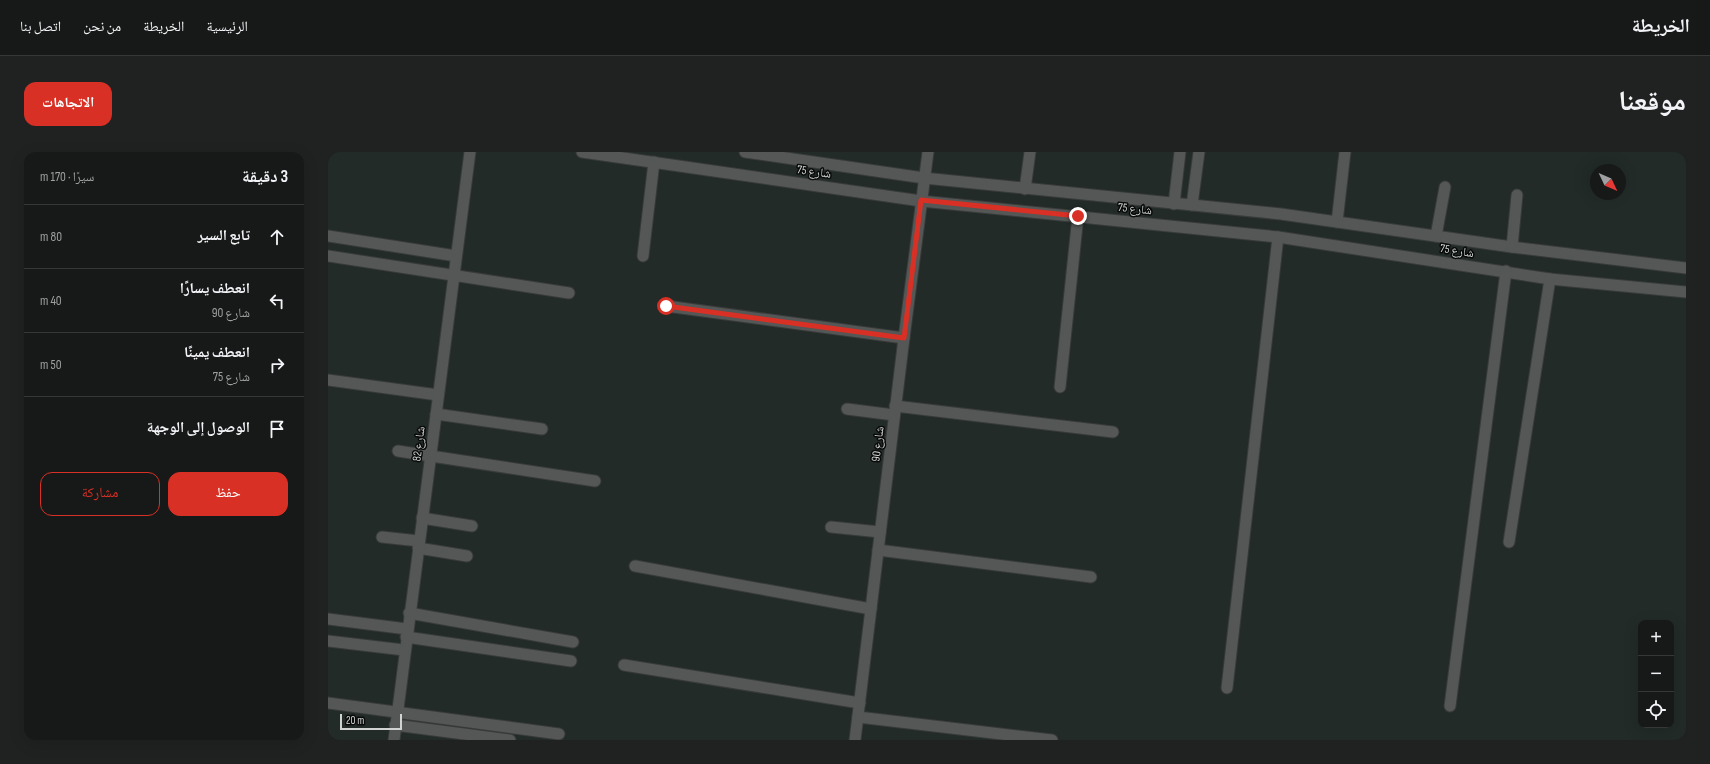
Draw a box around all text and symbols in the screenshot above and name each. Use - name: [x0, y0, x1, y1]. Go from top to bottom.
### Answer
- text: الخريطة: [1632, 15, 1690, 38]
- text: اتصل بنا: [20, 18, 61, 35]
- text: من نحن: [83, 18, 121, 35]
- text: الخريطة: [143, 18, 184, 35]
- text: الرئيسية: [206, 18, 248, 35]
- button: الاتجاهات: [24, 82, 112, 126]
- text: موقعنا: [1618, 85, 1686, 118]
- street label: شارع 75: [796, 162, 832, 182]
- north arrow: [1590, 164, 1626, 200]
- text: 3 دقيقة: [242, 167, 288, 187]
- text: سيرًا · 170 m: [40, 169, 94, 185]
- street label: شارع 75: [1117, 200, 1153, 218]
- route end: [1069, 207, 1087, 225]
- text: تابع السير: [198, 226, 250, 245]
- icon: ahead: [266, 226, 288, 248]
- text: 80 m: [40, 229, 62, 245]
- street label: شارع 75: [1439, 241, 1475, 261]
- text: انعطف يسارًا: [180, 279, 250, 298]
- icon: left: [266, 290, 288, 312]
- text: 40 m: [40, 293, 62, 309]
- route start: [657, 297, 675, 315]
- text: شارع 90: [212, 305, 250, 321]
- text: انعطف يمينًا: [184, 343, 250, 362]
- icon: right: [266, 354, 288, 376]
- text: 50 m: [40, 357, 61, 373]
- text: شارع 75: [213, 369, 250, 385]
- text: الوصول إلى الوجهة: [147, 418, 250, 437]
- icon: arrive: [266, 418, 288, 440]
- street label: شارع 90: [868, 425, 888, 462]
- street label: شارع 82: [409, 426, 429, 462]
- button: مشاركة: [40, 472, 160, 516]
- button: حفظ: [168, 472, 288, 516]
- map controls: [1638, 620, 1674, 728]
- button: +: [1638, 620, 1674, 656]
- button: −: [1638, 656, 1674, 692]
- button: locate: [1638, 692, 1674, 728]
- scale bar: [340, 712, 402, 731]
- text: 20 m: [346, 714, 364, 727]

